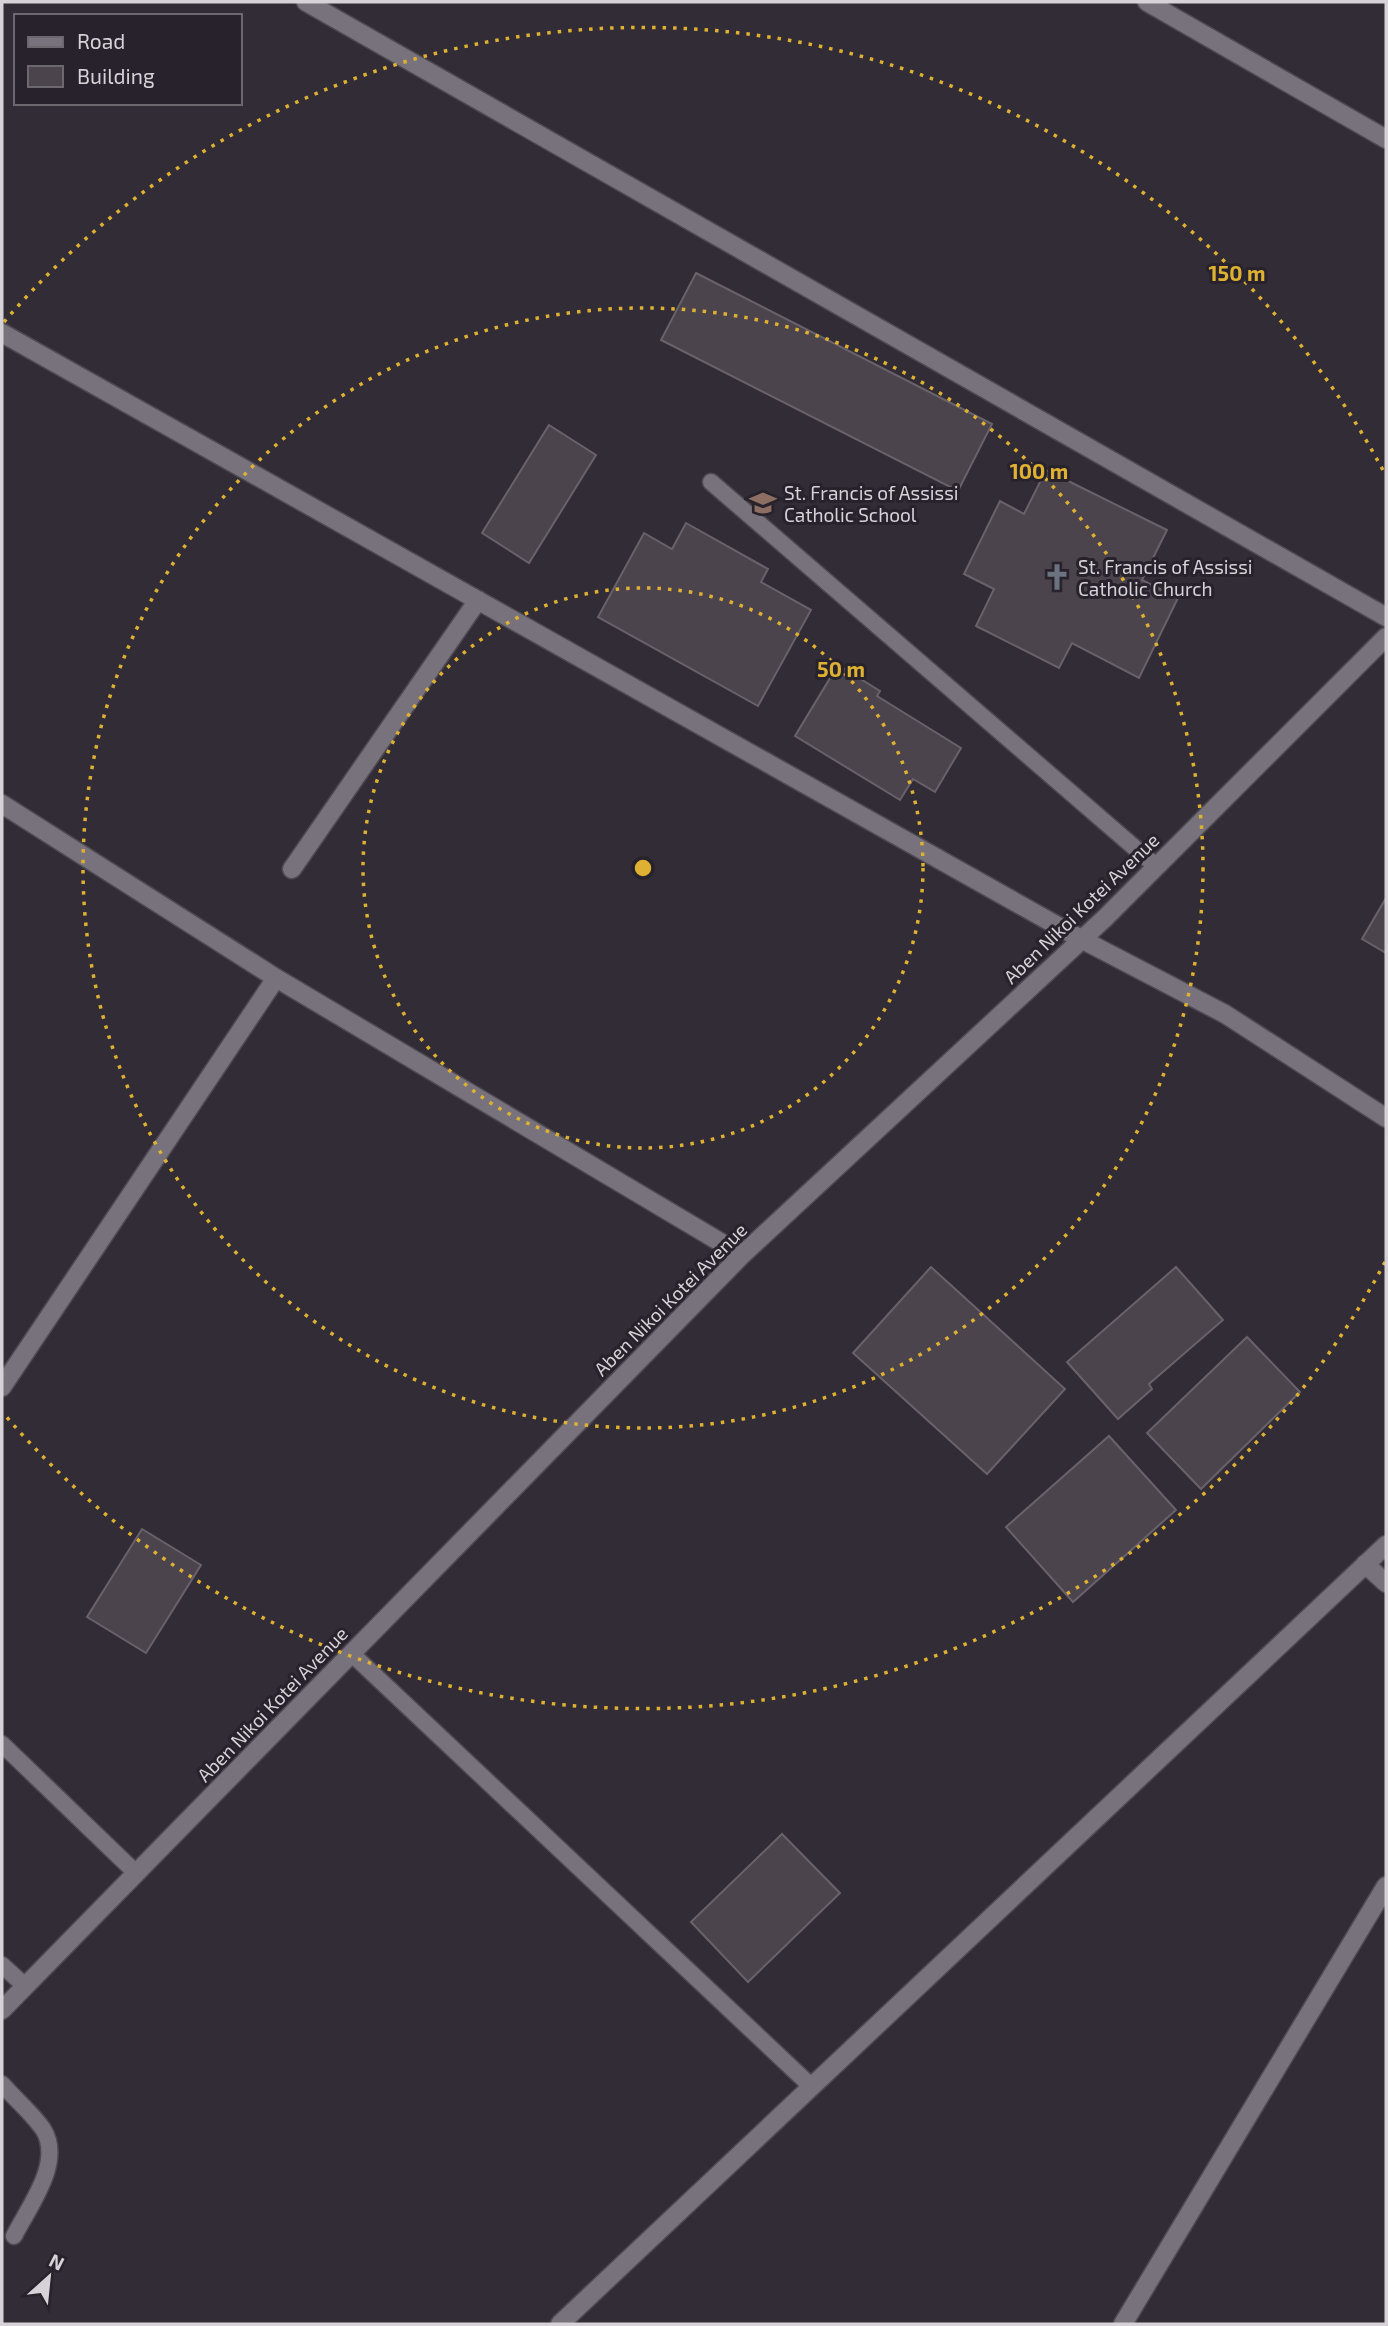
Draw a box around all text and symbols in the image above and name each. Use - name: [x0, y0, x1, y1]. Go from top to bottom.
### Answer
- legend: [14, 14, 242, 105]
- text: Road: [77, 28, 125, 53]
- text: Building: [77, 63, 155, 88]
- text: 150 m: [1209, 260, 1265, 285]
- text: 100 m: [1010, 458, 1068, 483]
- place label: St. Francis of Assissi Catholic School: [784, 481, 959, 526]
- school or university icon: St. Francis of Assissi Catholic School: [748, 488, 778, 518]
- place label: St. Francis of Assissi Catholic Church: [1078, 555, 1253, 600]
- church icon: St. Francis of Assissi Catholic Church: [1042, 562, 1072, 592]
- text: 50 m: [817, 656, 865, 681]
- street label: Aben Nikoi Kotei Avenue: [999, 828, 1163, 988]
- centre of rings: [631, 856, 655, 880]
- street label: Aben Nikoi Kotei Avenue: [589, 1218, 751, 1380]
- street label: Aben Nikoi Kotei Avenue: [192, 1622, 352, 1786]
- north arrow: [14, 2242, 84, 2312]
- text: N: [46, 2248, 68, 2275]

